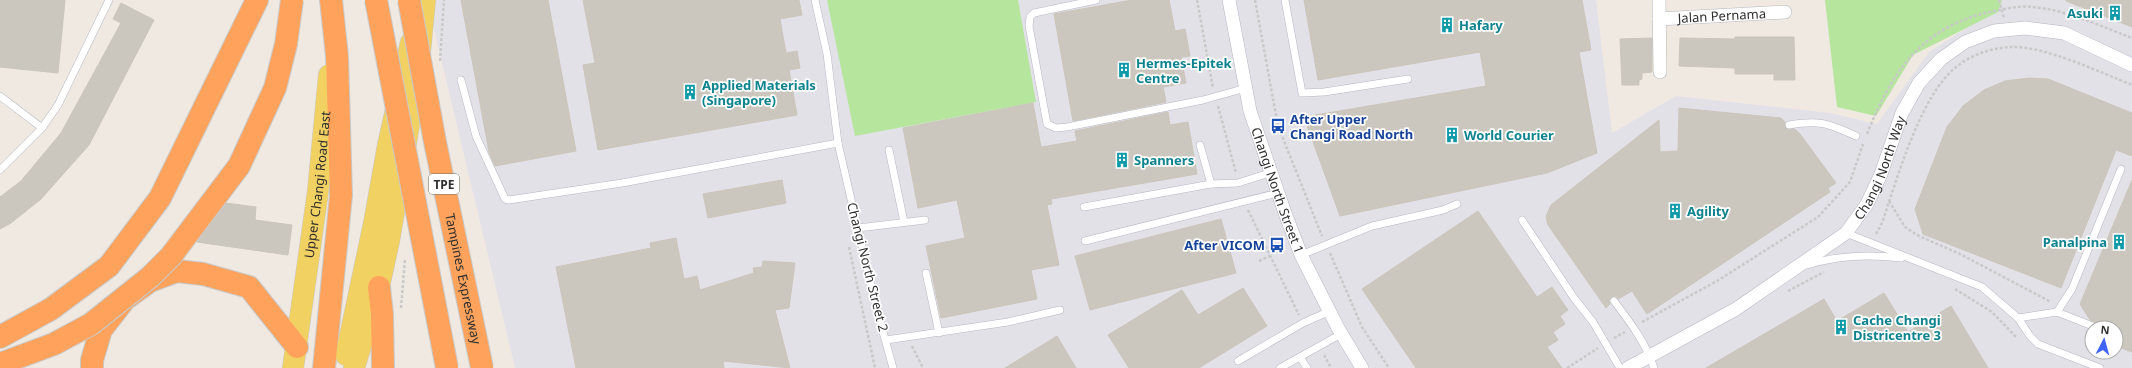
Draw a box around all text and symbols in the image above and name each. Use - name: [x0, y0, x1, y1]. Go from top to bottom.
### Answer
- street label: Jalan Pernama: [1675, 4, 1767, 27]
- place label: Asuki: [2067, 4, 2103, 22]
- building icon: Asuki: [2106, 4, 2124, 22]
- building icon: Hafary: [1438, 16, 1456, 34]
- place label: Hafary: [1459, 16, 1503, 34]
- place label: Hermes-Epitek Centre: [1136, 54, 1232, 87]
- building icon: Hermes-Epitek Centre: [1115, 61, 1133, 79]
- place label: Applied Materials (Singapore): [702, 76, 816, 109]
- building icon: Applied Materials (Singapore): [681, 83, 699, 101]
- street label: Upper Changi Road East: [300, 110, 335, 259]
- place label: After Upper Changi Road North: [1290, 110, 1413, 143]
- street label: Changi North Way: [1850, 113, 1909, 223]
- bus stop icon: After Upper Changi Road North: [1269, 117, 1287, 135]
- street label: Changi North Street 1: [1247, 125, 1309, 256]
- building icon: World Courier: [1443, 126, 1461, 144]
- place label: World Courier: [1464, 126, 1554, 144]
- building icon: Spanners: [1113, 151, 1131, 169]
- place label: Spanners: [1134, 151, 1194, 169]
- road number: TPE: [429, 174, 459, 194]
- street label: Changi North Street 2: [843, 200, 893, 334]
- building icon: Agility: [1666, 202, 1684, 220]
- place label: Agility: [1687, 202, 1730, 220]
- street label: Tampines Expressway: [441, 212, 486, 346]
- place label: Panalpina: [2043, 233, 2107, 251]
- building icon: Panalpina: [2110, 233, 2128, 251]
- place label: After VICOM: [1184, 236, 1265, 254]
- bus stop icon: After VICOM: [1268, 236, 1286, 254]
- place label: Cache Changi Districentre 3: [1853, 311, 1941, 344]
- building icon: Cache Changi Districentre 3: [1832, 318, 1850, 336]
- north arrow: [2084, 320, 2124, 360]
- text: N: [2100, 322, 2110, 337]

